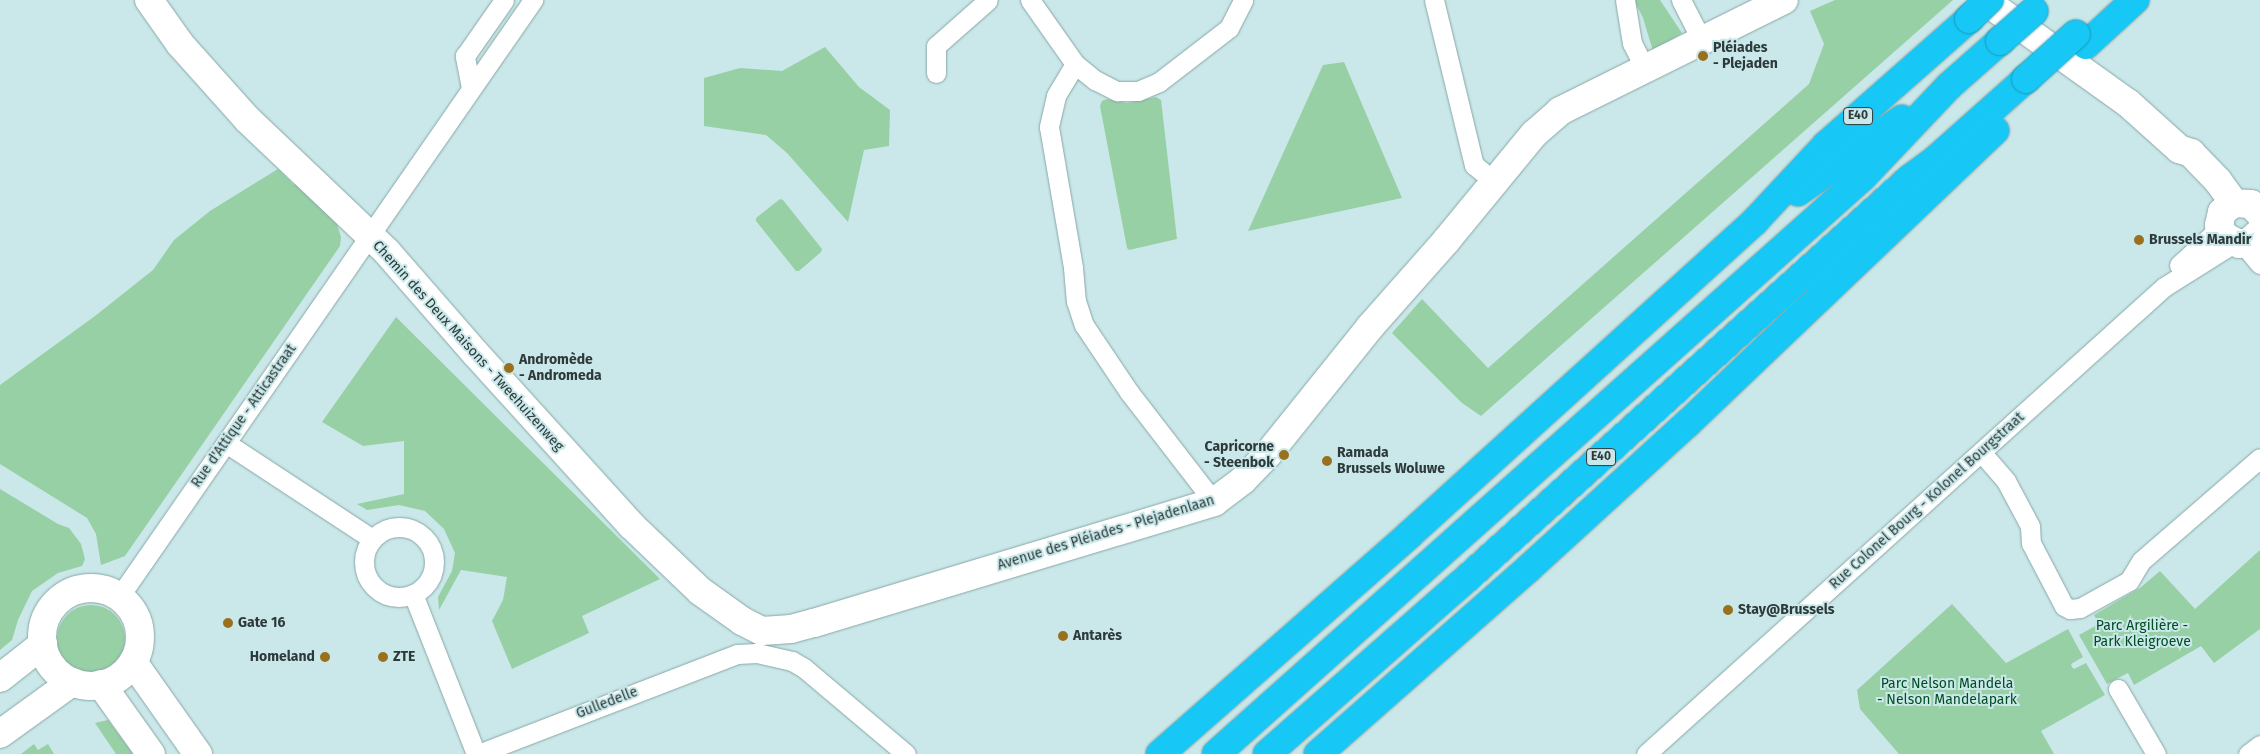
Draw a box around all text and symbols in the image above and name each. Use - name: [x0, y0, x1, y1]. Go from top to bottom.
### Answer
- place label: Pléiades - Plejaden: [1713, 40, 1778, 72]
- marker: Pléiades - Plejaden: [1697, 50, 1709, 62]
- road number: E40: [1843, 106, 1873, 125]
- place label: Brussels Mandir: [2149, 232, 2251, 248]
- marker: Brussels Mandir: [2133, 234, 2145, 246]
- street label: Chemin des Deux Maisons - Tweehuizenweg: [369, 237, 567, 455]
- street label: Rue d'Attique - Atticastraat: [188, 341, 300, 491]
- place label: Andromède - Andromeda: [519, 352, 602, 384]
- marker: Andromède - Andromeda: [503, 362, 515, 374]
- street label: Rue Colonel Bourg - Kolonel Bourgstraat: [1826, 409, 2028, 593]
- place label: Capricorne - Steenbok: [1204, 439, 1274, 472]
- place label: Ramada Brussels Woluwe: [1337, 445, 1445, 478]
- road number: E40: [1586, 448, 1616, 467]
- marker: Capricorne - Steenbok: [1278, 449, 1290, 461]
- marker: Ramada Brussels Woluwe: [1321, 455, 1333, 467]
- street label: Avenue des Pléiades - Plejadenlaan: [995, 492, 1217, 574]
- place label: Stay@Brussels: [1738, 602, 1835, 618]
- marker: Stay@Brussels: [1722, 604, 1734, 616]
- place label: Gate 16: [238, 615, 285, 631]
- marker: Gate 16: [222, 617, 234, 629]
- park label: Parc Argilière - Park Kleigroeve: [2093, 618, 2191, 650]
- place label: Antarès: [1073, 628, 1122, 644]
- marker: Antarès: [1057, 630, 1069, 642]
- place label: Homeland: [250, 649, 315, 665]
- place label: ZTE: [393, 649, 415, 665]
- marker: Homeland: [319, 651, 331, 663]
- marker: ZTE: [377, 651, 389, 663]
- park label: Parc Nelson Mandela - Nelson Mandelapark: [1877, 676, 2017, 709]
- street label: Gulledelle: [574, 684, 640, 722]

